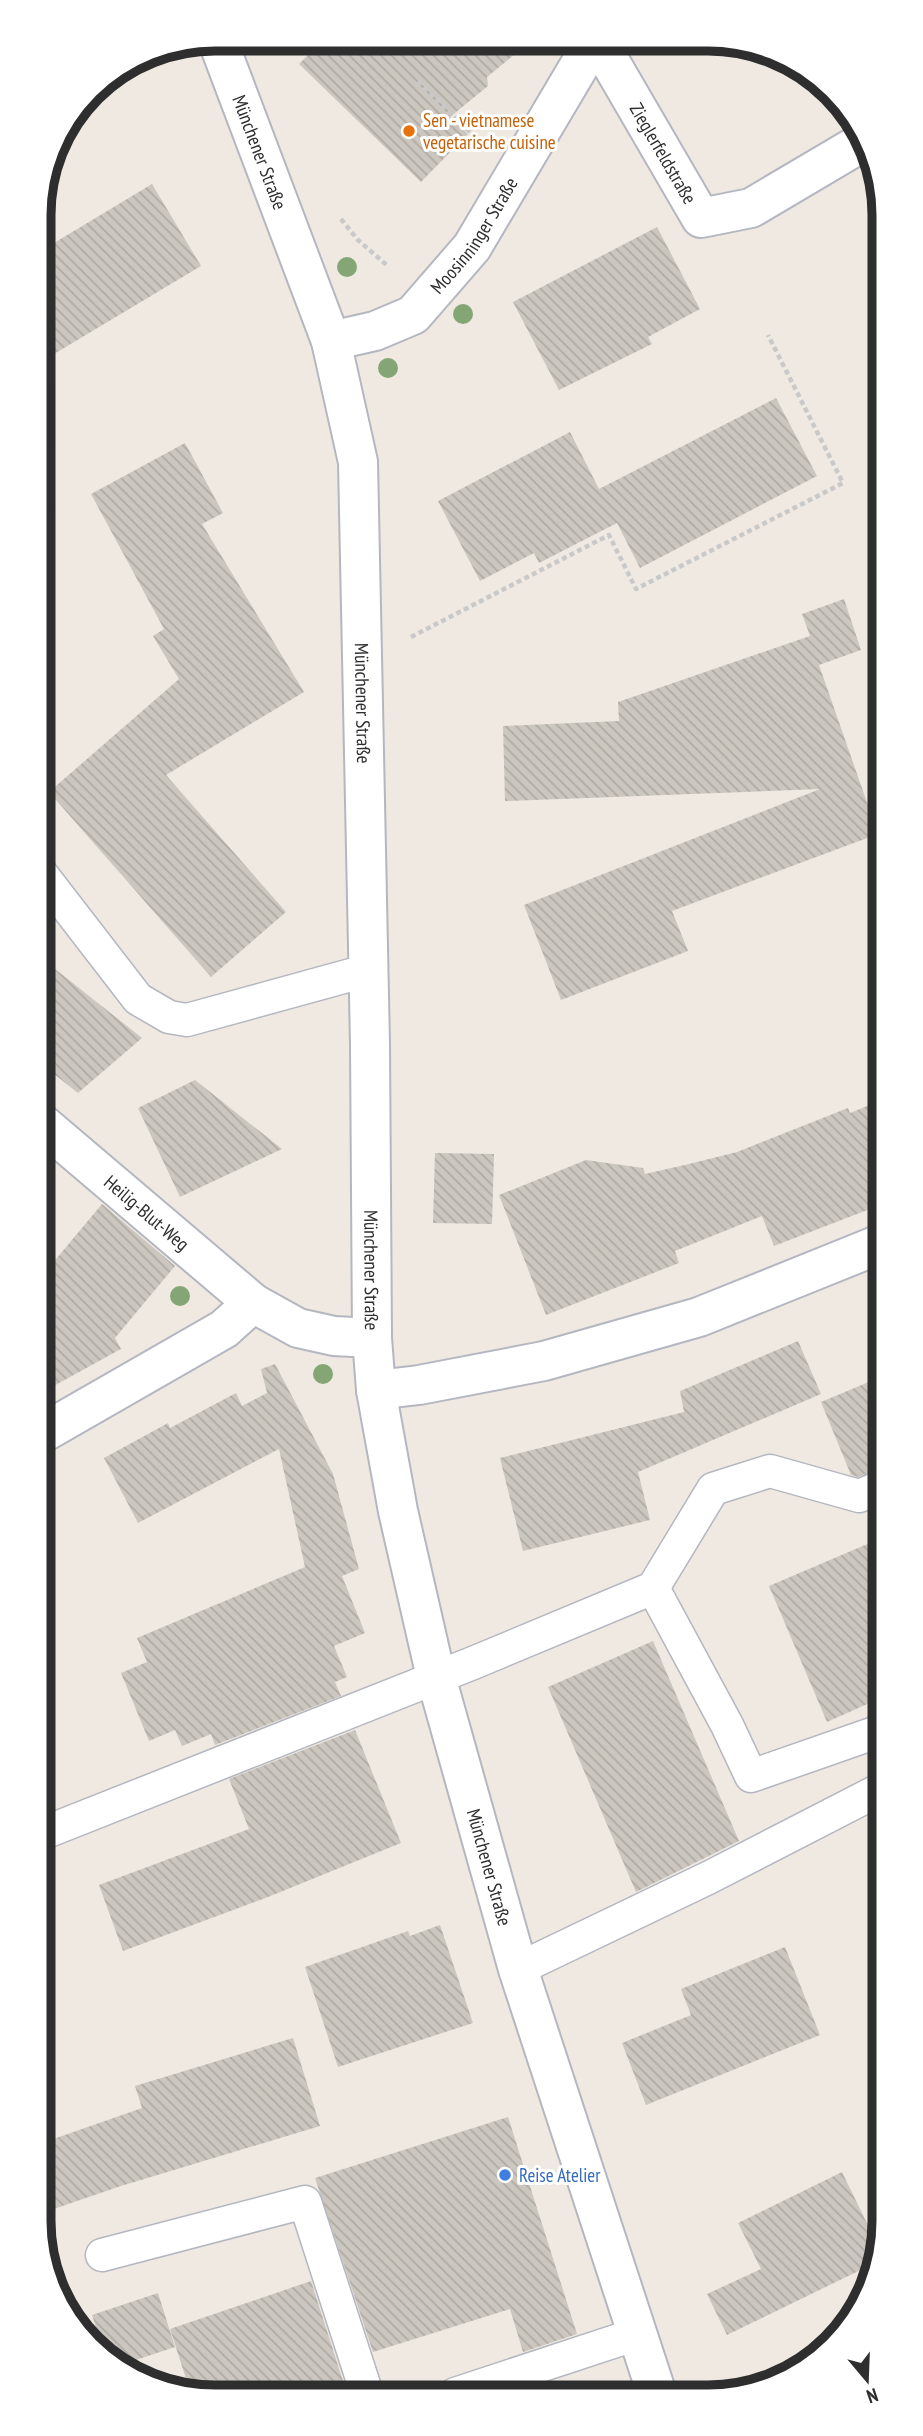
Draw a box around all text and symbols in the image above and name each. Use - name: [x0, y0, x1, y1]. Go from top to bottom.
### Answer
- street label: Münchener Straße: [227, 92, 292, 213]
- street label: Zieglerfeldstraße: [625, 99, 702, 208]
- place label: Sen - vietnamese vegetarische cuisine: [423, 108, 556, 154]
- marker: Sen - vietnamese vegetarische cuisine: [401, 123, 417, 139]
- street label: Moosinninger Straße: [425, 173, 523, 299]
- street label: Münchener Straße: [350, 643, 376, 764]
- street label: Heilig-Blut-Weg: [99, 1170, 194, 1256]
- street label: Münchener Straße: [359, 1210, 384, 1331]
- street label: Münchener Straße: [462, 1806, 517, 1929]
- place label: Reise Atelier: [519, 2163, 601, 2187]
- marker: Reise Atelier: [497, 2167, 513, 2183]
- north arrow: [832, 2345, 902, 2415]
- text: N: [864, 2383, 881, 2409]

